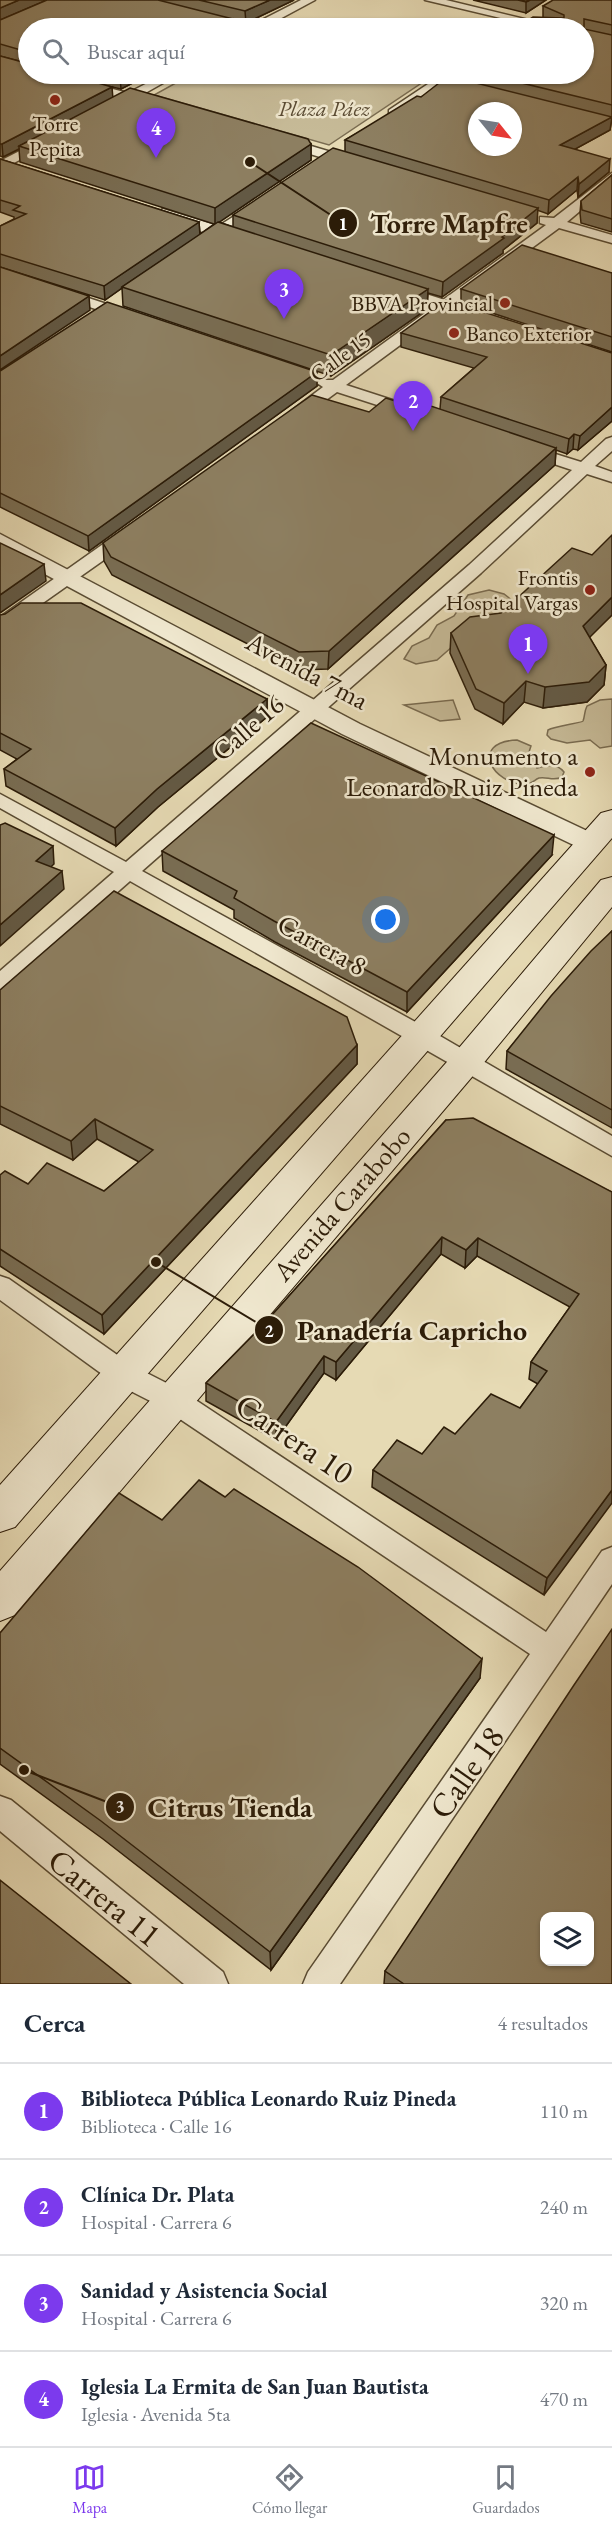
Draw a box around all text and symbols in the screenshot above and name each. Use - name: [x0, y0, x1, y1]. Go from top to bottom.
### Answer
- search box: [18, 18, 594, 84]
- icon: search: [39, 35, 72, 68]
- text: Buscar aquí: [87, 37, 185, 66]
- marker: Torre Pepita: [48, 93, 62, 107]
- park label: Plaza Páez: [278, 94, 370, 123]
- north arrow: [468, 102, 522, 156]
- pin: 4: [136, 108, 176, 158]
- place label: Torre Pepita: [29, 109, 81, 163]
- callout: Torre Mapfre: [328, 200, 540, 246]
- text: Torre Mapfre: [370, 205, 528, 241]
- text: 1: [338, 212, 348, 235]
- pin: 3: [264, 270, 304, 319]
- place label: BBVA Provincial: [351, 289, 493, 318]
- marker: BBVA Provincial: [498, 296, 512, 310]
- place label: Banco Exterior: [466, 319, 592, 348]
- street label: Calle 15: [304, 324, 377, 388]
- marker: Banco Exterior: [447, 326, 461, 340]
- pin: 2: [394, 382, 432, 431]
- place label: Frontis Hospital Vargas: [446, 563, 578, 617]
- marker: Frontis Hospital Vargas: [583, 583, 597, 597]
- street label: Avenida 7ma: [239, 623, 375, 718]
- pin: 1: [508, 624, 548, 674]
- street label: Calle 16: [204, 687, 291, 769]
- place label: Monumento a Leonardo Ruiz Pineda: [346, 738, 578, 804]
- marker: Monumento a Leonardo Ruiz Pineda: [583, 765, 597, 779]
- your location: [371, 905, 400, 934]
- street label: Carrera 8: [271, 906, 373, 983]
- street label: Avenida Carabobo: [264, 1119, 418, 1289]
- callout: Panadería Capricho: [254, 1307, 539, 1353]
- text: Panadería Capricho: [297, 1312, 527, 1348]
- text: 2: [264, 1319, 274, 1342]
- street label: Carrera 10: [227, 1383, 362, 1494]
- street label: Calle 18: [419, 1718, 514, 1827]
- callout: Citrus Tienda: [105, 1784, 324, 1830]
- text: Citrus Tienda: [148, 1789, 313, 1825]
- text: 3: [115, 1795, 125, 1818]
- street label: Carrera 11: [39, 1839, 170, 1956]
- map controls: [540, 1912, 594, 1966]
- button: layers: [540, 1912, 594, 1966]
- text: Cerca: [24, 2006, 85, 2040]
- text: 4 resultados: [497, 2010, 588, 2036]
- text: Biblioteca Pública Leonardo Ruiz Pineda: [81, 2084, 456, 2113]
- text: 1: [38, 2098, 49, 2124]
- text: 110 m: [540, 2098, 588, 2124]
- text: Biblioteca · Calle 16: [81, 2113, 232, 2139]
- text: Clínica Dr. Plata: [81, 2180, 234, 2209]
- text: 2: [38, 2194, 49, 2220]
- text: 240 m: [540, 2194, 588, 2220]
- text: Hospital · Carrera 6: [81, 2209, 232, 2235]
- text: Sanidad y Asistencia Social: [81, 2276, 328, 2305]
- text: 3: [38, 2290, 49, 2316]
- text: 320 m: [540, 2290, 588, 2316]
- text: Hospital · Carrera 6: [81, 2305, 232, 2331]
- text: Iglesia La Ermita de San Juan Bautista: [81, 2372, 429, 2401]
- text: 4: [38, 2386, 49, 2412]
- text: 470 m: [540, 2386, 588, 2412]
- text: Iglesia · Avenida 5ta: [81, 2401, 230, 2427]
- tab: Mapa: [72, 2461, 107, 2518]
- tab: Cómo llegar: [252, 2461, 327, 2518]
- tab: Guardados: [472, 2461, 540, 2518]

